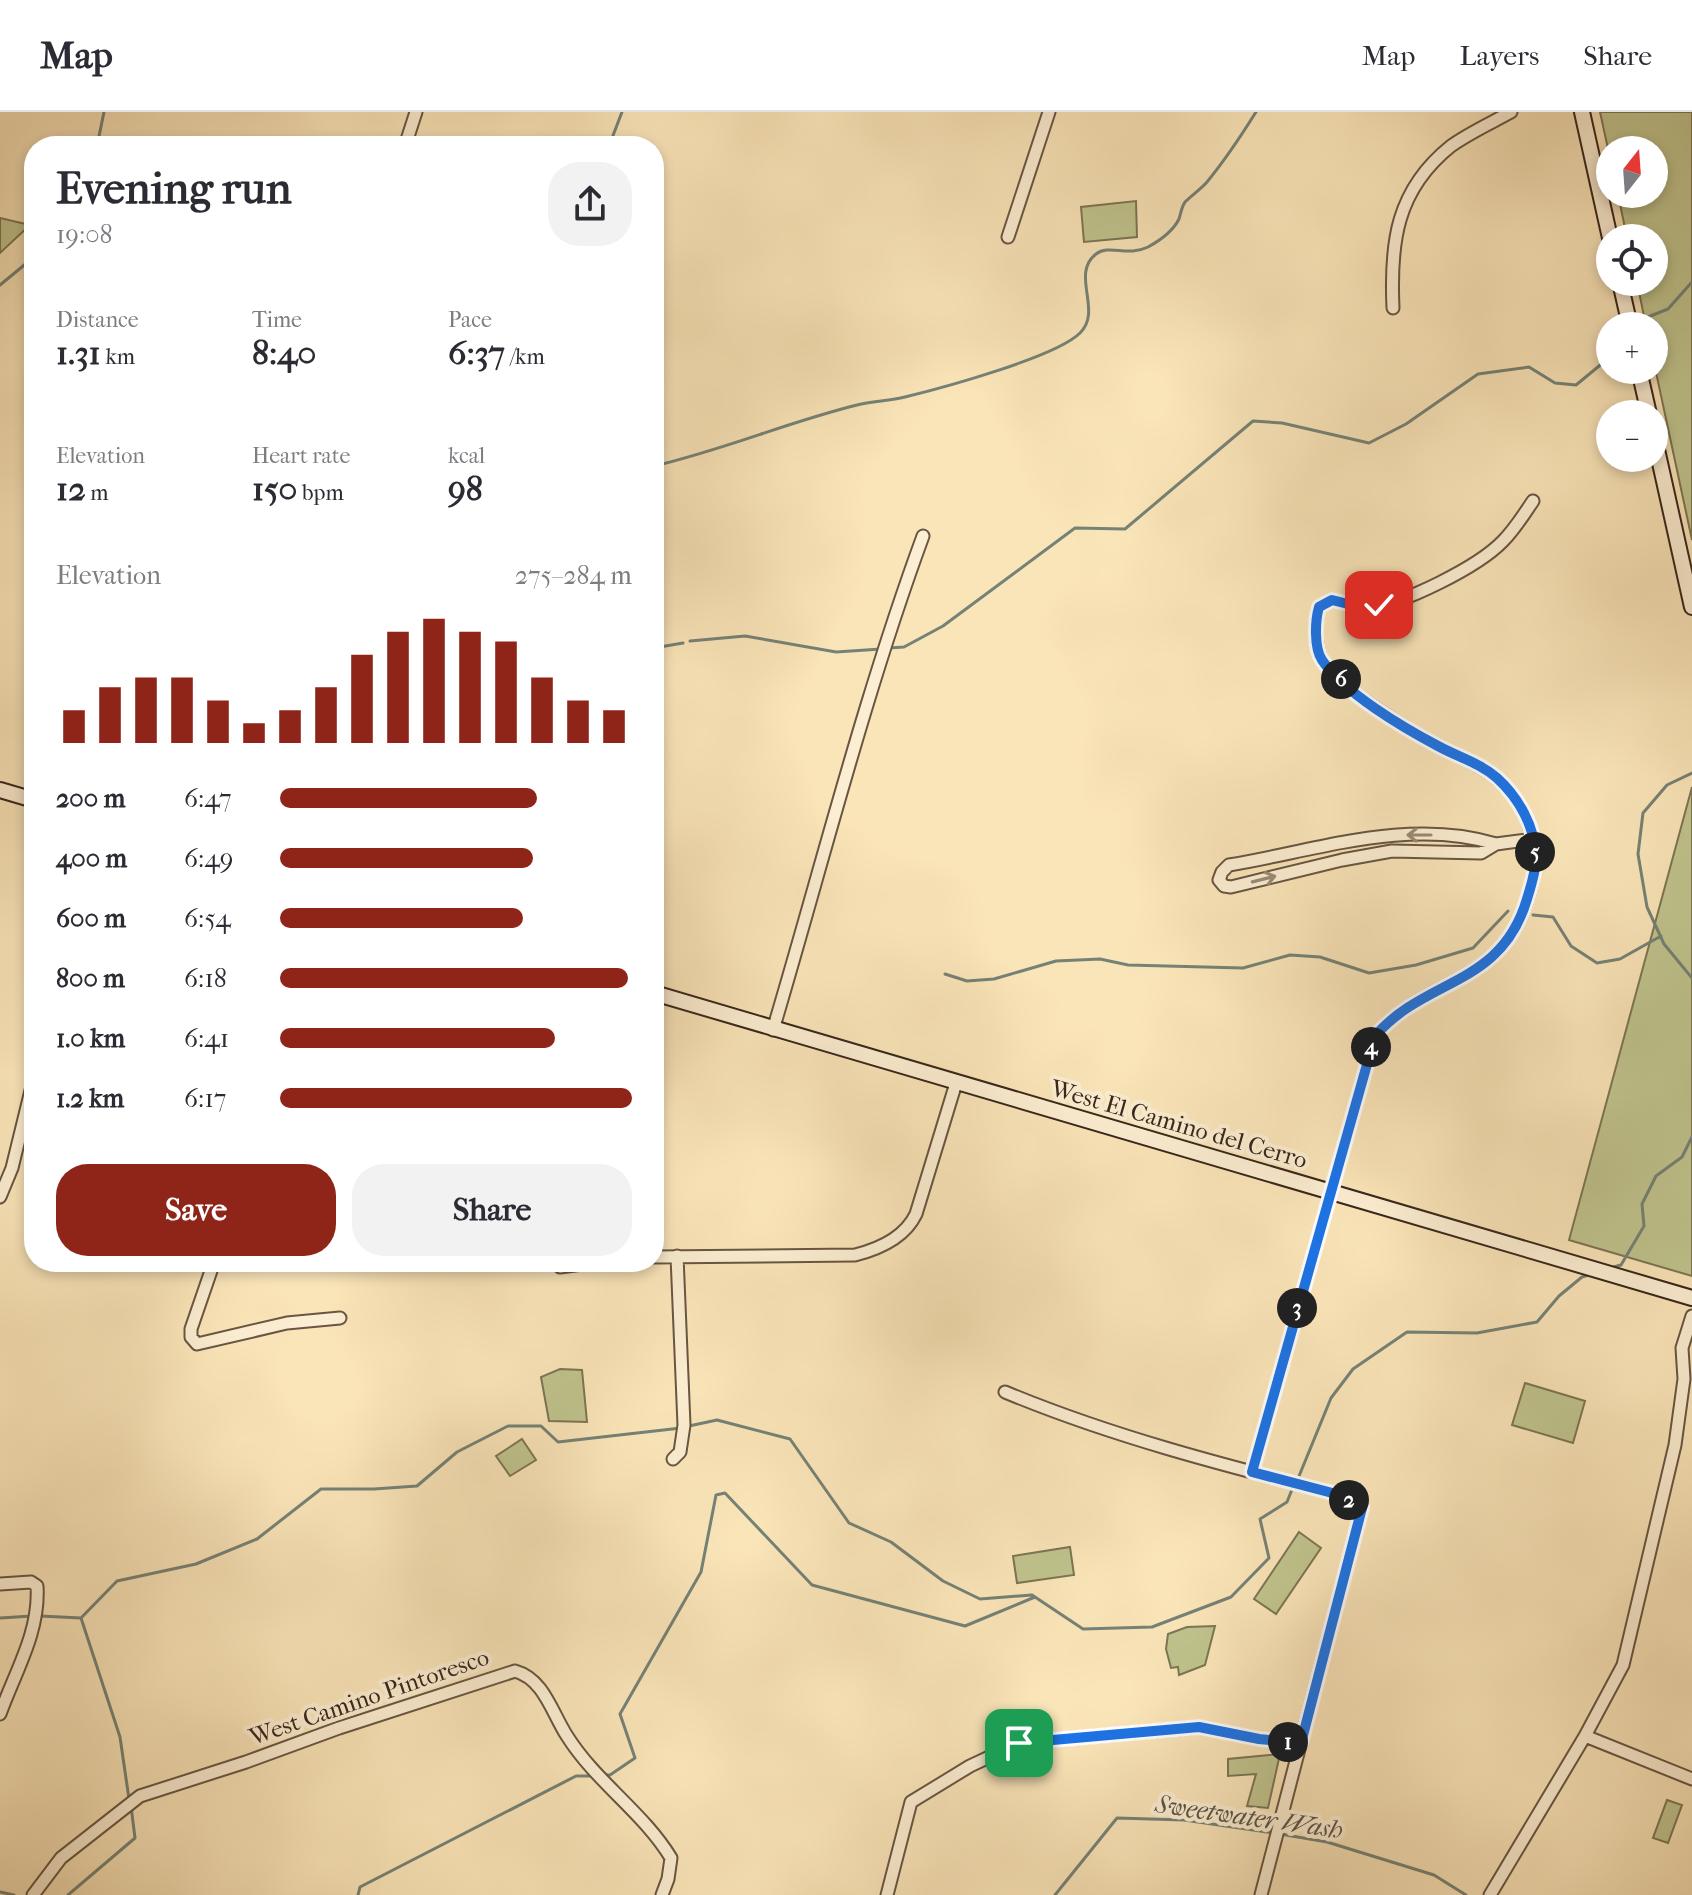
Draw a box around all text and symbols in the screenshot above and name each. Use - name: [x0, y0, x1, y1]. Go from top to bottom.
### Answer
- text: Map: [40, 33, 113, 78]
- text: Map: [1362, 39, 1415, 72]
- text: Layers: [1459, 39, 1539, 72]
- text: Share: [1583, 39, 1652, 72]
- north arrow: [1596, 136, 1668, 208]
- map controls: [1596, 136, 1668, 472]
- button: share: [548, 162, 632, 246]
- text: Evening run: [56, 163, 291, 214]
- text: 19:08: [56, 219, 113, 250]
- button: locate: [1596, 224, 1668, 296]
- text: Distance: [56, 307, 139, 333]
- text: Time: [252, 307, 302, 333]
- text: Pace: [448, 307, 492, 333]
- button: +: [1596, 312, 1668, 384]
- text: 1.31: [56, 333, 101, 373]
- text: 8:40: [252, 333, 316, 373]
- text: 6:37: [448, 333, 505, 373]
- text: km: [101, 344, 135, 370]
- text: /km: [505, 344, 545, 370]
- button: −: [1596, 400, 1668, 472]
- text: Elevation: [56, 443, 145, 469]
- text: Heart rate: [252, 443, 351, 469]
- text: kcal: [448, 443, 485, 469]
- text: 12: [56, 469, 86, 509]
- text: 150: [252, 469, 297, 509]
- text: 98: [448, 469, 483, 509]
- text: m: [86, 480, 109, 506]
- text: bpm: [297, 480, 344, 506]
- text: Elevation: [56, 560, 161, 591]
- text: 275–284 m: [515, 560, 632, 591]
- pin: [1345, 571, 1413, 639]
- icon: check: [1357, 583, 1401, 627]
- pin: 6: [1321, 659, 1361, 699]
- text: 6: [1335, 666, 1347, 692]
- text: 200 m: [56, 783, 125, 814]
- text: 6:47: [184, 783, 232, 814]
- one-way arrow: [1406, 827, 1433, 843]
- pin: 5: [1515, 832, 1555, 872]
- text: 5: [1530, 839, 1540, 865]
- text: 400 m: [56, 843, 127, 874]
- text: 6:49: [184, 843, 233, 874]
- one-way arrow: [1250, 870, 1276, 885]
- text: 600 m: [56, 903, 126, 934]
- text: 6:54: [184, 903, 231, 934]
- text: 800 m: [56, 963, 125, 994]
- text: 6:18: [184, 963, 227, 994]
- text: 1.0 km: [56, 1023, 125, 1054]
- text: 6:41: [184, 1023, 229, 1054]
- pin: 4: [1351, 1027, 1391, 1067]
- text: 4: [1365, 1034, 1378, 1060]
- street label: West El Camino del Cerro: [1047, 1074, 1310, 1174]
- text: 1.2 km: [56, 1083, 124, 1114]
- text: 6:17: [184, 1083, 226, 1114]
- button: Save: [56, 1164, 336, 1256]
- button: Share: [352, 1164, 632, 1256]
- pin: 3: [1277, 1288, 1317, 1328]
- text: 3: [1292, 1295, 1302, 1321]
- pin: 2: [1329, 1480, 1369, 1520]
- text: 2: [1343, 1487, 1355, 1513]
- street label: West Camino Pintoresco: [245, 1643, 492, 1751]
- pin: [985, 1709, 1053, 1777]
- icon: arrive: [997, 1721, 1041, 1765]
- pin: 1: [1268, 1722, 1308, 1762]
- text: 1: [1284, 1729, 1292, 1755]
- water label: Sweetwater Wash: [1152, 1788, 1345, 1846]

